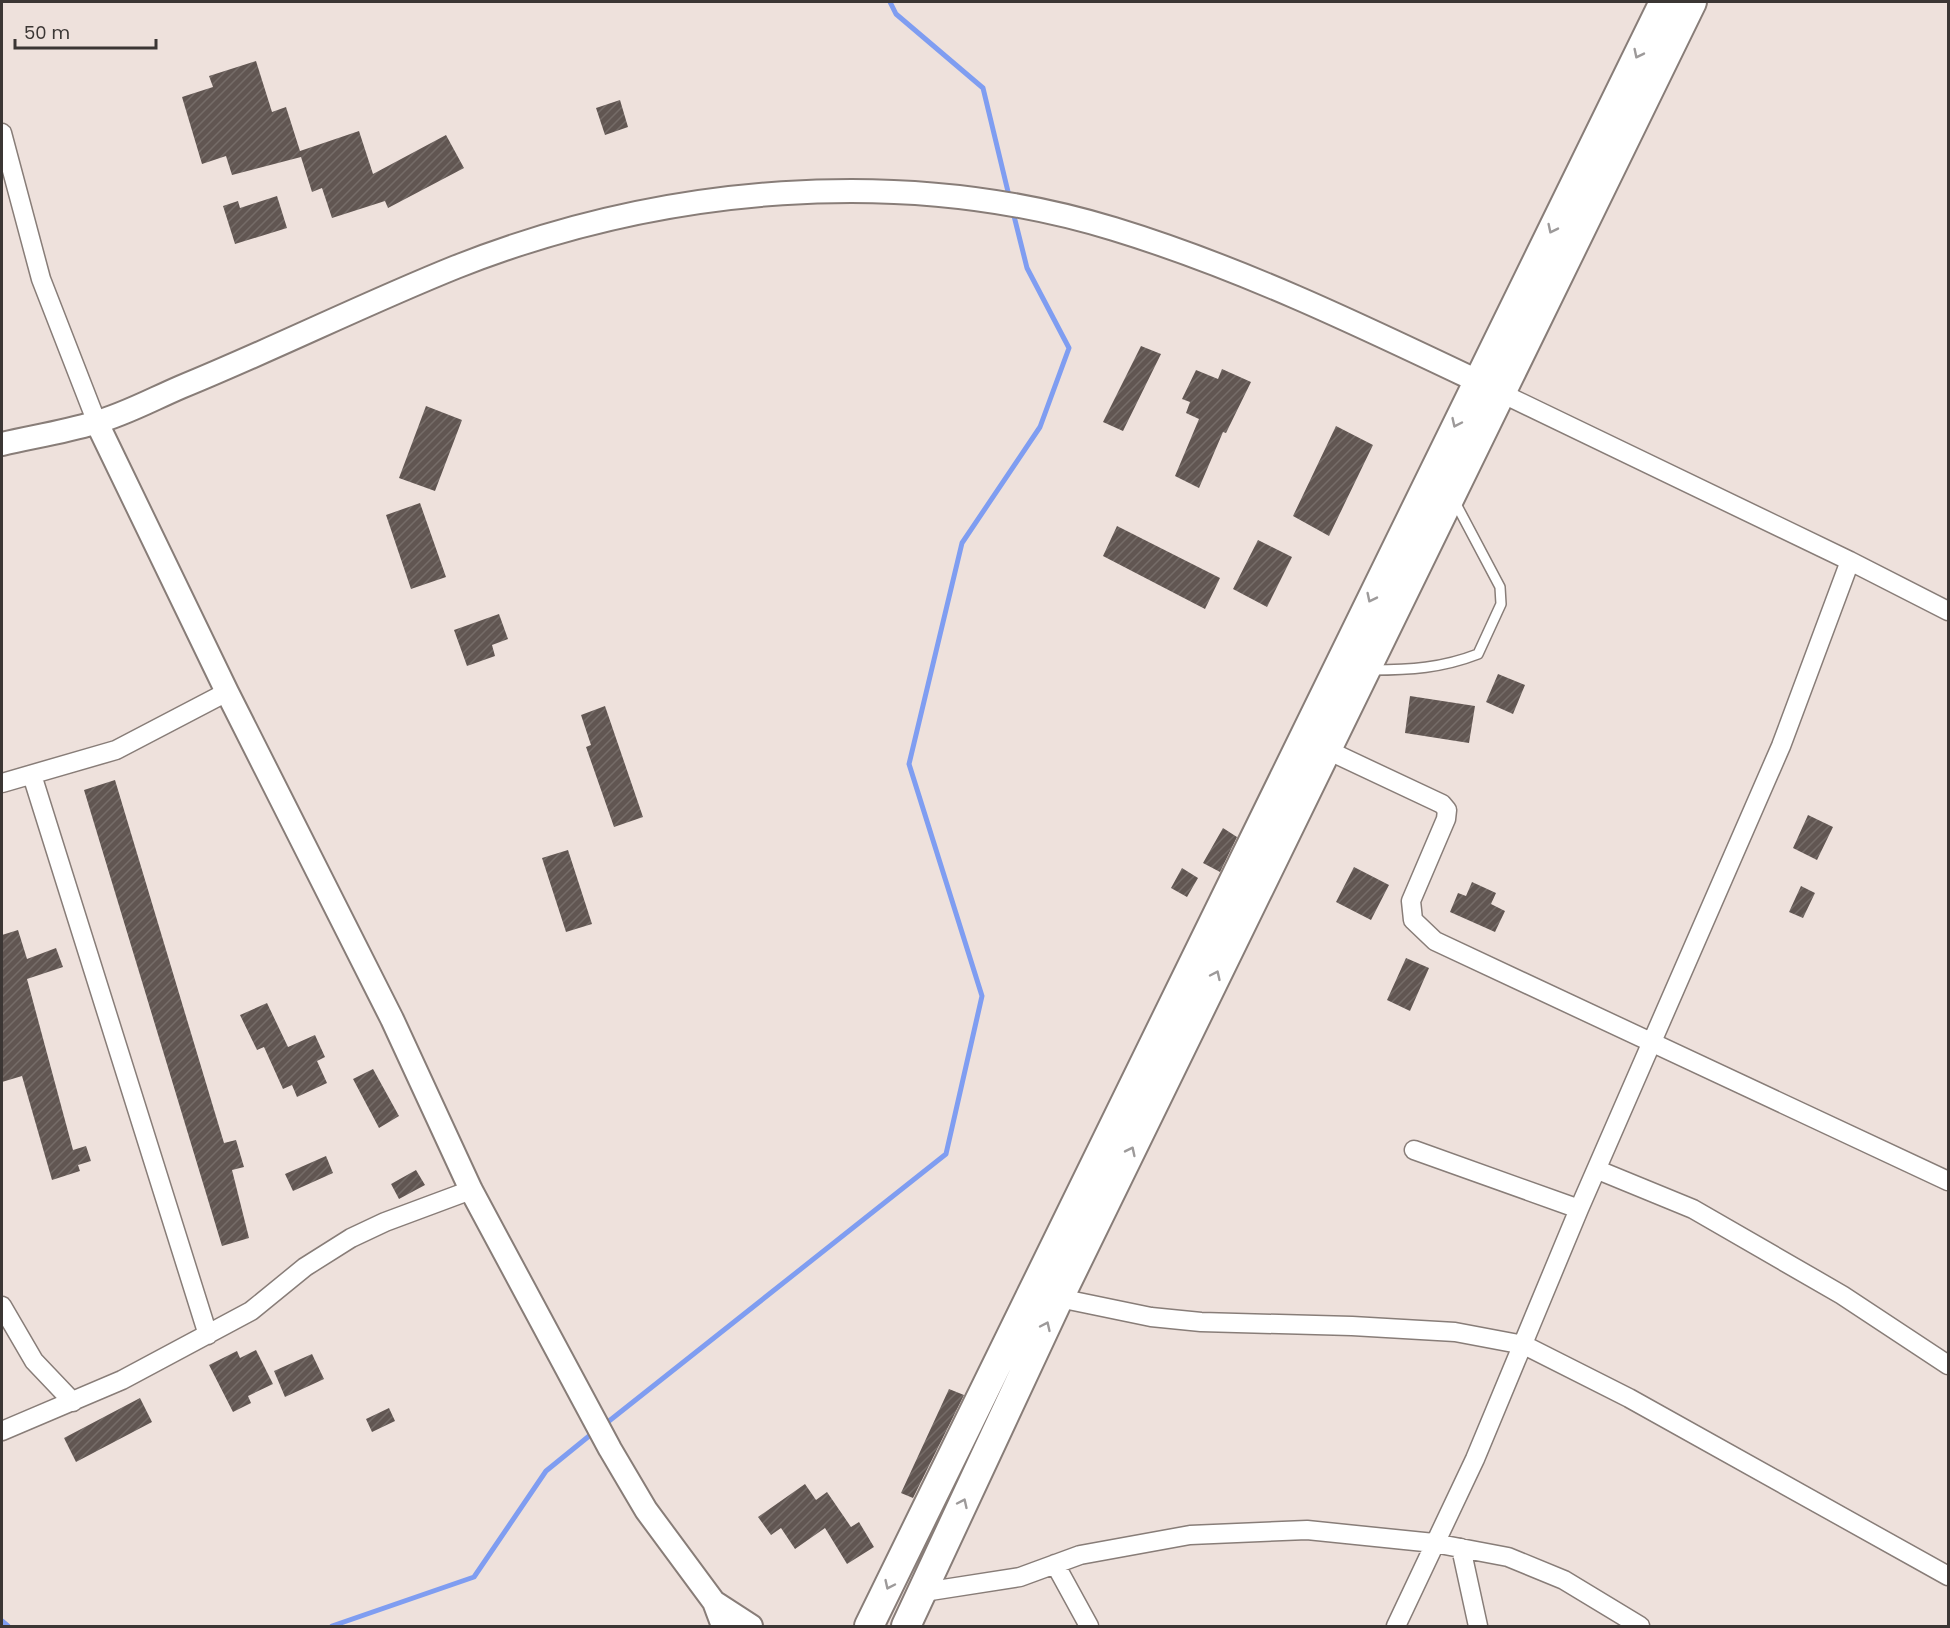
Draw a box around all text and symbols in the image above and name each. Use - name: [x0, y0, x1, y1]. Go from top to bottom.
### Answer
- scale bar: [15, 12, 156, 50]
- text: 50 m: [24, 20, 70, 45]
- one-way arrow: [1634, 48, 1645, 58]
- one-way arrow: [1547, 223, 1559, 234]
- one-way arrow: [1452, 416, 1464, 427]
- one-way arrow: [1367, 592, 1378, 602]
- one-way arrow: [1208, 971, 1220, 982]
- one-way arrow: [1124, 1147, 1136, 1158]
- one-way arrow: [1038, 1322, 1050, 1333]
- one-way arrow: [956, 1499, 968, 1510]
- one-way arrow: [884, 1579, 896, 1590]

